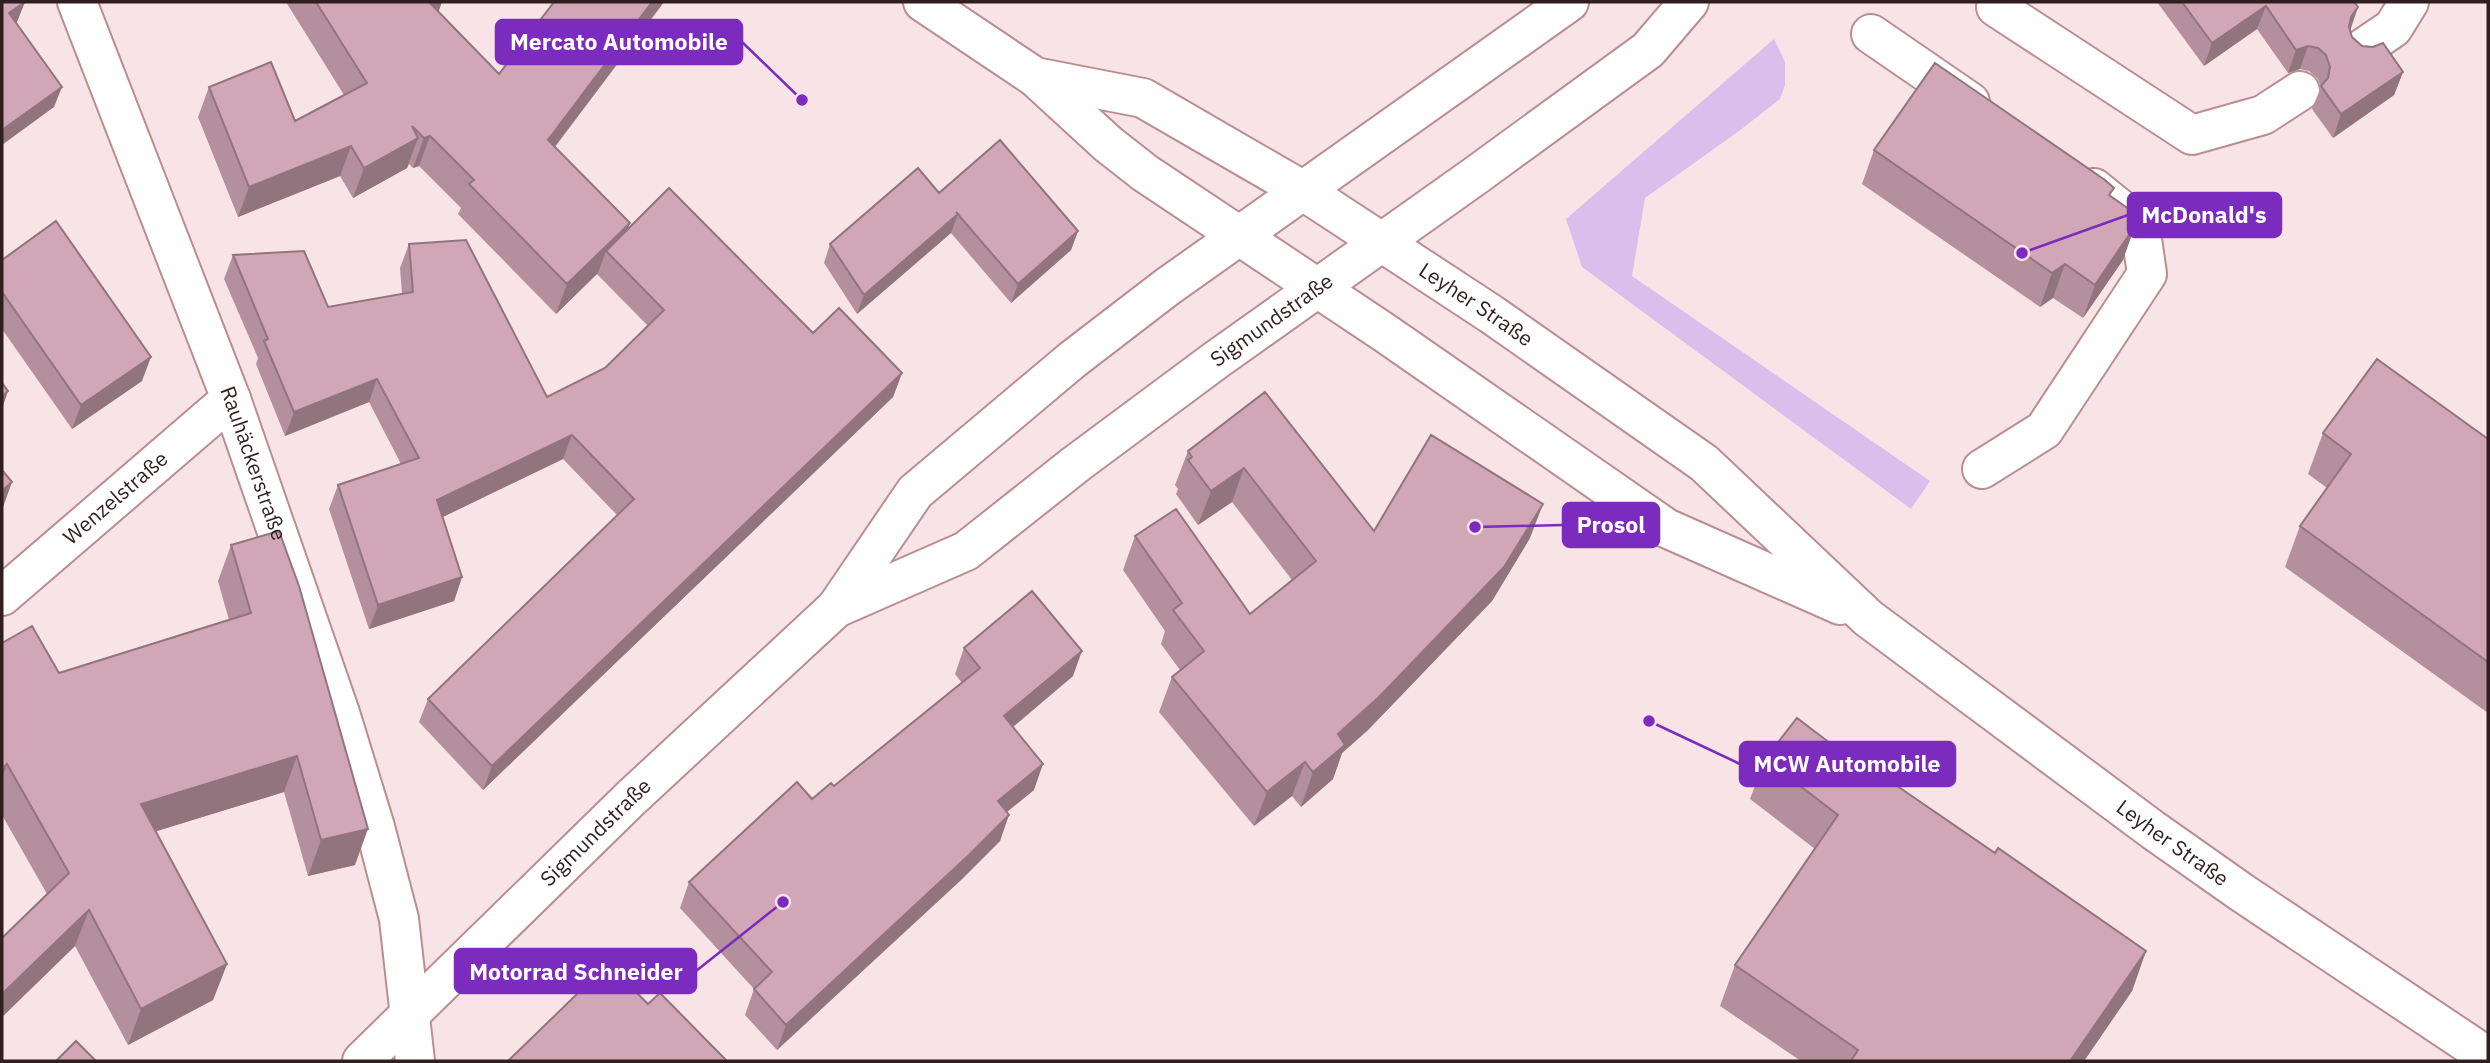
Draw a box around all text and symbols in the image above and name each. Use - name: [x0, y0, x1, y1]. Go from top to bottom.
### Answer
- callout: Mercato Automobile: [496, 20, 742, 64]
- text: Mercato Automobile: [510, 26, 728, 56]
- callout: McDonald's: [2128, 193, 2281, 237]
- text: McDonald's: [2141, 199, 2267, 229]
- street label: Leyher Straße: [1414, 256, 1539, 352]
- street label: Sigmundstraße: [1204, 266, 1338, 373]
- street label: Rauhäckerstraße: [214, 382, 294, 544]
- street label: Wenzelstraße: [57, 444, 173, 550]
- callout: Prosol: [1563, 503, 1659, 547]
- text: Prosol: [1577, 509, 1645, 539]
- callout: MCW Automobile: [1740, 742, 1955, 786]
- text: MCW Automobile: [1754, 748, 1940, 778]
- street label: Sigmundstraße: [534, 771, 657, 892]
- street label: Leyher Straße: [2111, 793, 2235, 892]
- callout: Motorrad Schneider: [455, 949, 696, 993]
- text: Motorrad Schneider: [469, 956, 683, 986]

